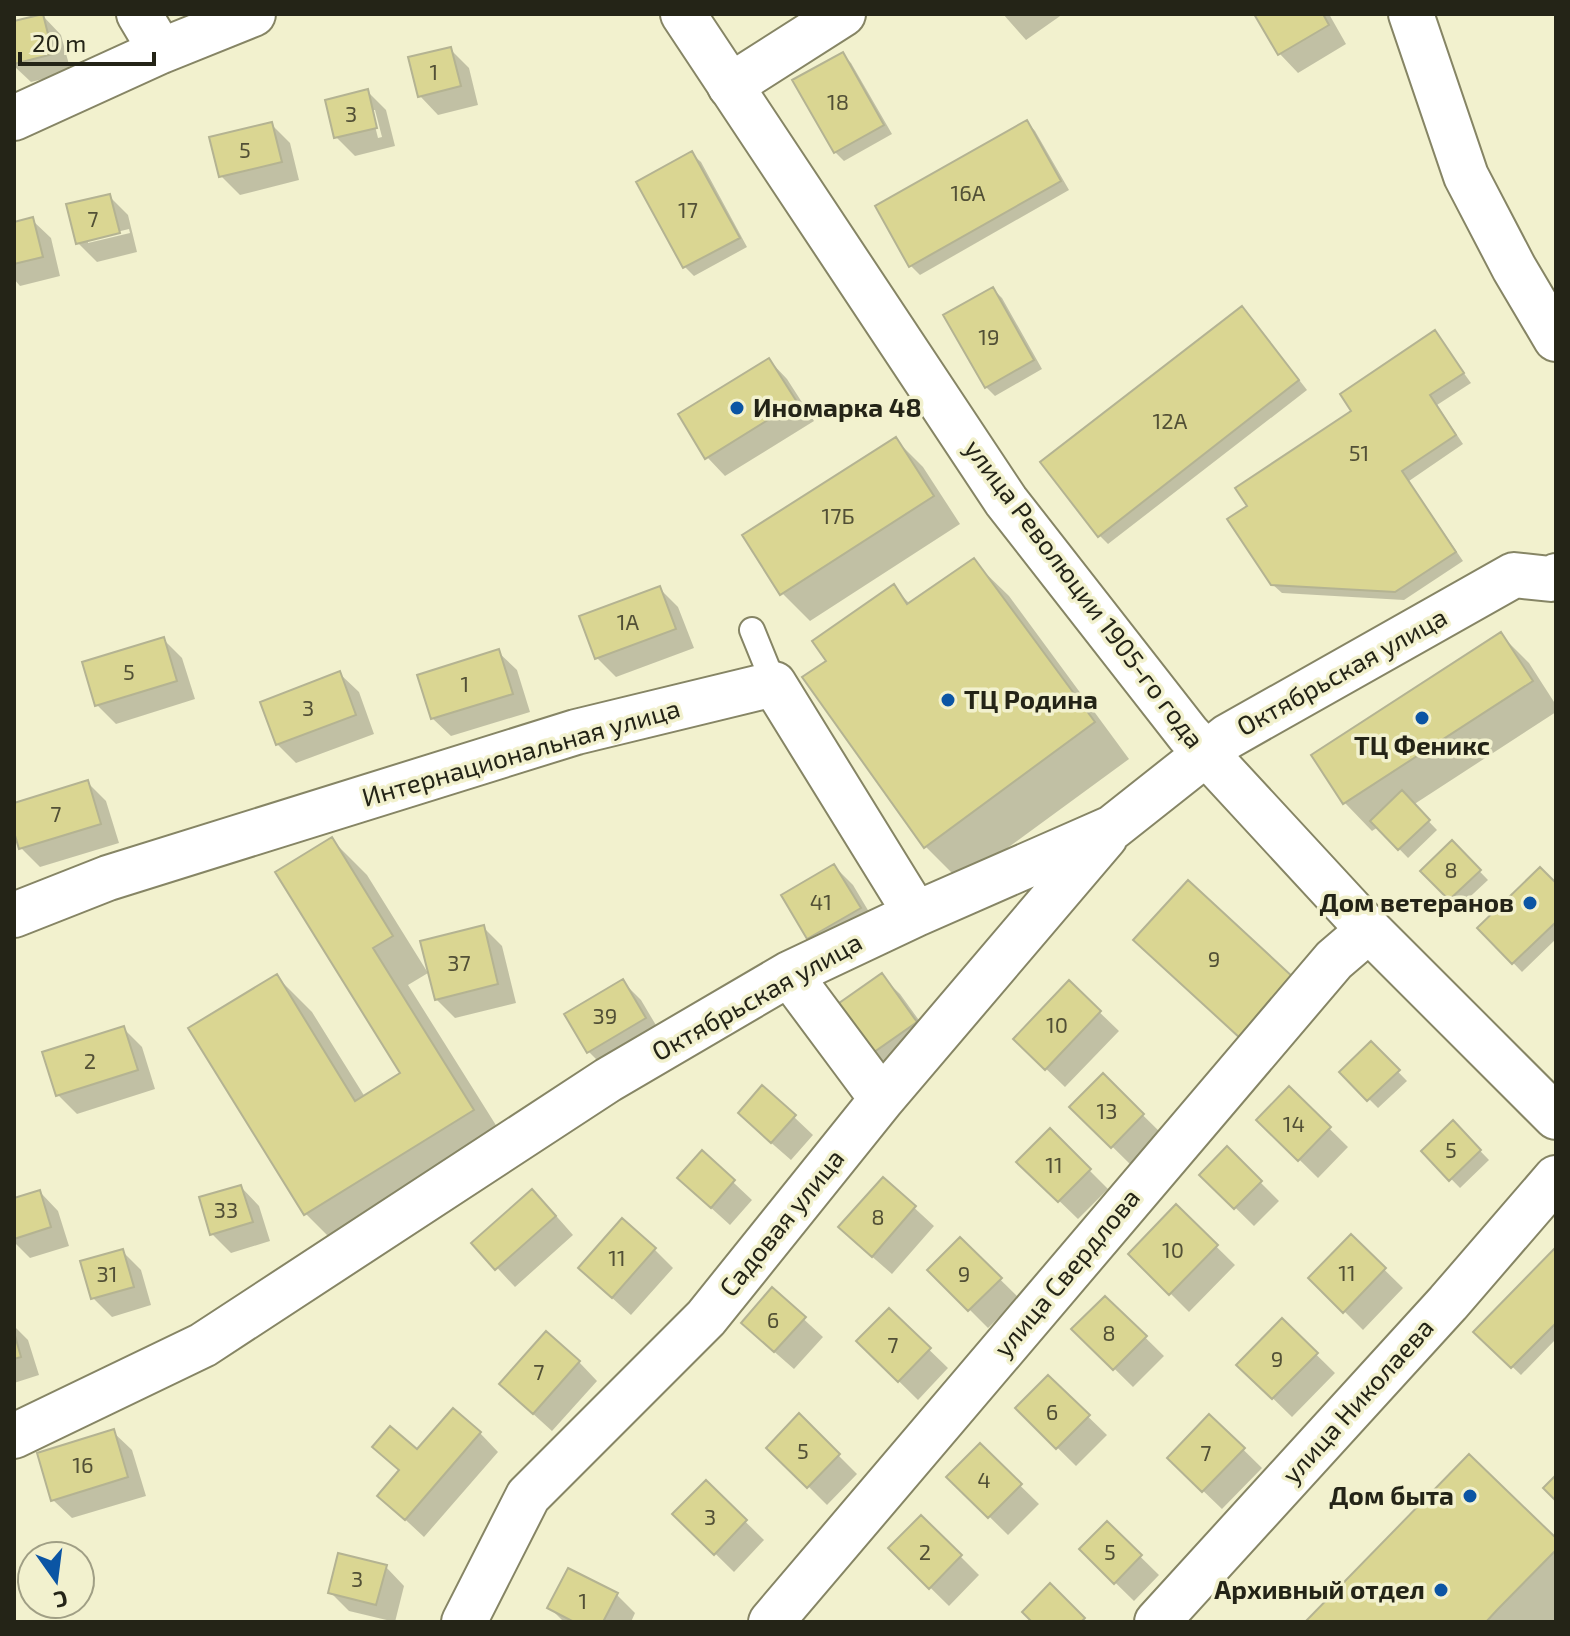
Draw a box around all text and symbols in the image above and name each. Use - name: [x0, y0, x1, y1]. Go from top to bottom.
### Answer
- scale bar: [20, 16, 154, 66]
- text: 20 m: [32, 28, 86, 57]
- house number: 1: [430, 58, 438, 84]
- house number: 18: [827, 88, 849, 114]
- house number: 3: [345, 100, 357, 126]
- house number: 5: [239, 136, 251, 162]
- house number: 16А: [950, 179, 986, 205]
- house number: 17: [678, 196, 698, 222]
- house number: 7: [87, 205, 99, 231]
- house number: 19: [978, 323, 1000, 349]
- place label: Иномарка 48: [753, 391, 922, 422]
- marker: Иномарка 48: [728, 399, 746, 417]
- house number: 12А: [1153, 407, 1188, 433]
- street label: улица Революции 1905-го года: [958, 433, 1211, 754]
- house number: 51: [1349, 439, 1369, 465]
- house number: 17Б: [821, 502, 855, 528]
- street label: Октябрьская улица: [1231, 600, 1452, 742]
- house number: 1А: [617, 608, 640, 634]
- house number: 5: [123, 658, 135, 684]
- house number: 1: [461, 670, 469, 696]
- place label: ТЦ Родина: [964, 683, 1098, 714]
- street label: Интернациональная улица: [358, 691, 683, 813]
- marker: ТЦ Родина: [939, 691, 957, 709]
- house number: 3: [302, 694, 314, 720]
- marker: ТЦ Феникс: [1413, 709, 1431, 727]
- place label: ТЦ Феникс: [1354, 729, 1490, 760]
- house number: 7: [50, 800, 62, 826]
- house number: 8: [1444, 856, 1458, 882]
- place label: Дом ветеранов: [1320, 886, 1514, 917]
- house number: 41: [810, 888, 832, 914]
- marker: Дом ветеранов: [1521, 894, 1539, 912]
- street label: Октябрьская улица: [646, 925, 867, 1067]
- house number: 9: [1208, 945, 1220, 971]
- house number: 37: [447, 949, 471, 975]
- house number: 39: [593, 1002, 617, 1028]
- house number: 10: [1046, 1011, 1068, 1037]
- house number: 2: [84, 1047, 96, 1073]
- house number: 13: [1097, 1097, 1118, 1123]
- house number: 14: [1283, 1110, 1305, 1136]
- house number: 5: [1445, 1136, 1457, 1162]
- street label: Садовая улица: [712, 1142, 850, 1303]
- house number: 11: [1045, 1151, 1063, 1177]
- street label: улица Свердлова: [986, 1182, 1146, 1363]
- house number: 33: [214, 1196, 238, 1222]
- house number: 8: [871, 1203, 885, 1229]
- house number: 10: [1162, 1236, 1184, 1262]
- house number: 11: [608, 1244, 626, 1270]
- house number: 11: [1338, 1259, 1356, 1285]
- house number: 31: [97, 1260, 118, 1286]
- house number: 9: [958, 1260, 970, 1286]
- house number: 6: [767, 1306, 779, 1332]
- street label: улица Николаева: [1275, 1311, 1440, 1490]
- house number: 8: [1102, 1319, 1116, 1345]
- house number: 7: [887, 1331, 899, 1357]
- house number: 9: [1271, 1345, 1283, 1371]
- house number: 7: [533, 1358, 545, 1384]
- house number: 6: [1046, 1398, 1058, 1424]
- house number: 5: [797, 1437, 809, 1463]
- house number: 7: [1200, 1439, 1212, 1465]
- house number: 16: [72, 1451, 94, 1477]
- house number: 4: [977, 1466, 991, 1492]
- place label: Дом быта: [1329, 1479, 1454, 1510]
- marker: Дом быта: [1461, 1487, 1479, 1505]
- house number: 3: [704, 1503, 716, 1529]
- house number: 2: [919, 1538, 931, 1564]
- house number: 5: [1104, 1538, 1116, 1564]
- north arrow: [16, 1540, 96, 1620]
- house number: 3: [351, 1565, 363, 1591]
- place label: Архивный отдел: [1214, 1573, 1425, 1604]
- marker: Архивный отдел: [1432, 1581, 1450, 1599]
- text: С: [52, 1586, 71, 1615]
- house number: 1: [579, 1587, 587, 1613]

